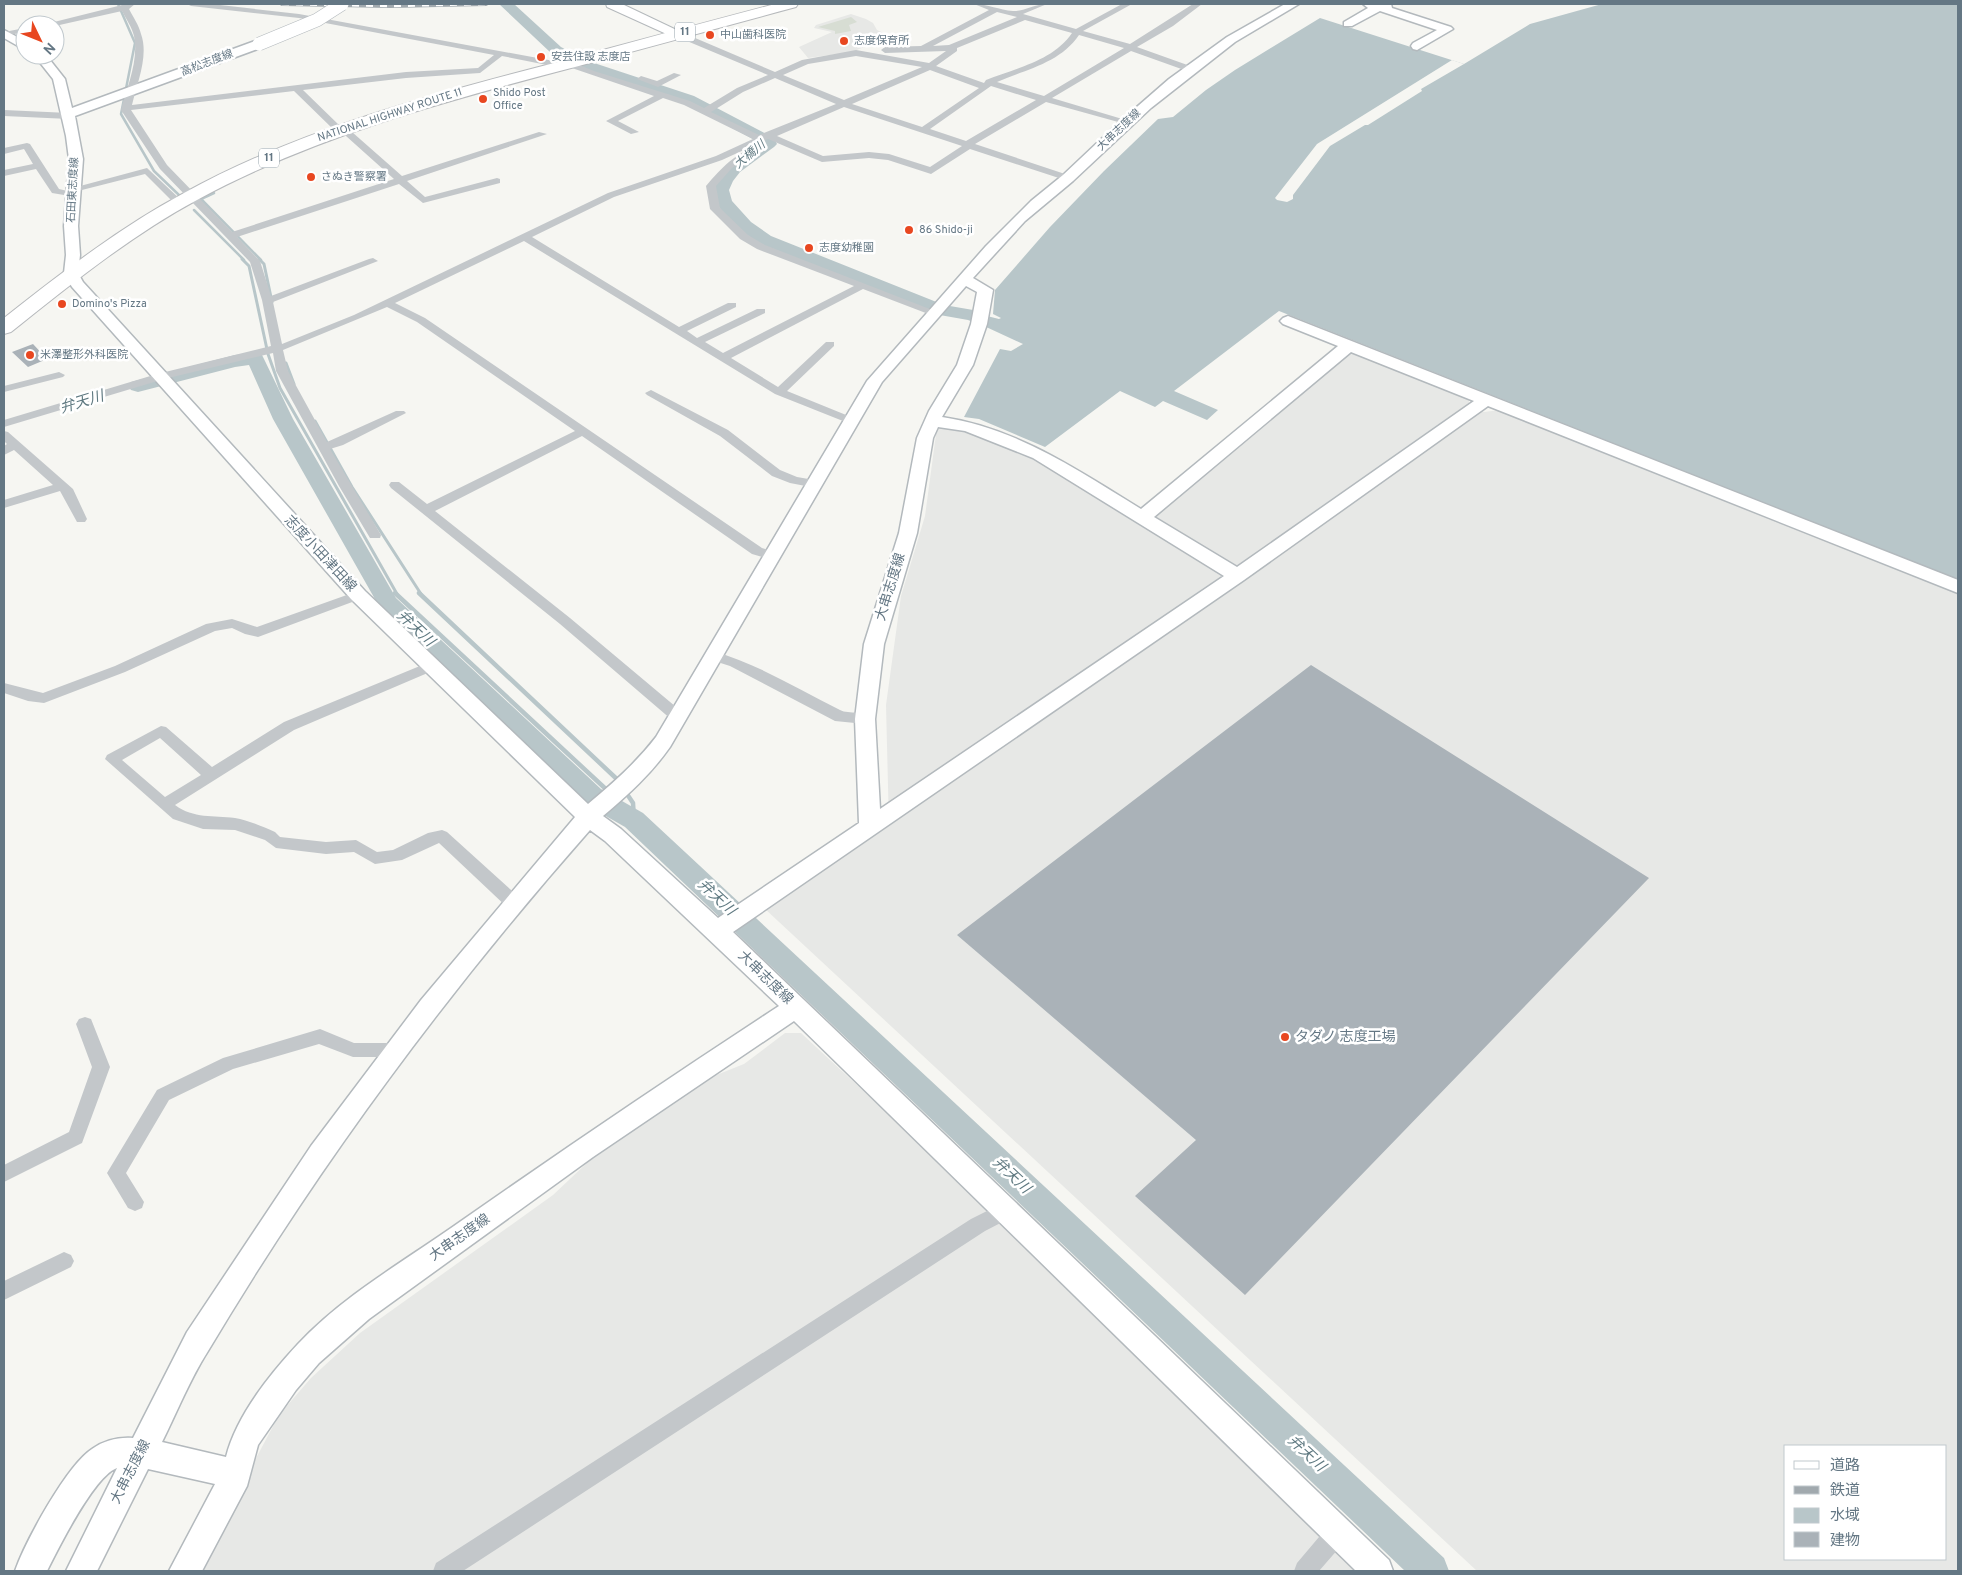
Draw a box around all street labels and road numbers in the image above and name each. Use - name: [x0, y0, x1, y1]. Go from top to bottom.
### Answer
- road number: 11: [675, 22, 695, 42]
- street label: 高松志度線: [179, 47, 235, 79]
- street label: NATIONAL HIGHWAY ROUTE 11: [316, 85, 464, 145]
- street label: 大串志度線: [1094, 106, 1144, 154]
- road number: 11: [259, 148, 279, 168]
- street label: 石田東志度線: [64, 157, 82, 223]
- street label: 志度小田津田線: [280, 512, 360, 596]
- street label: 大串志度線: [873, 551, 909, 623]
- street label: 大串志度線: [734, 948, 796, 1008]
- street label: 大串志度線: [426, 1211, 494, 1265]
- street label: 大串志度線: [108, 1437, 154, 1507]

